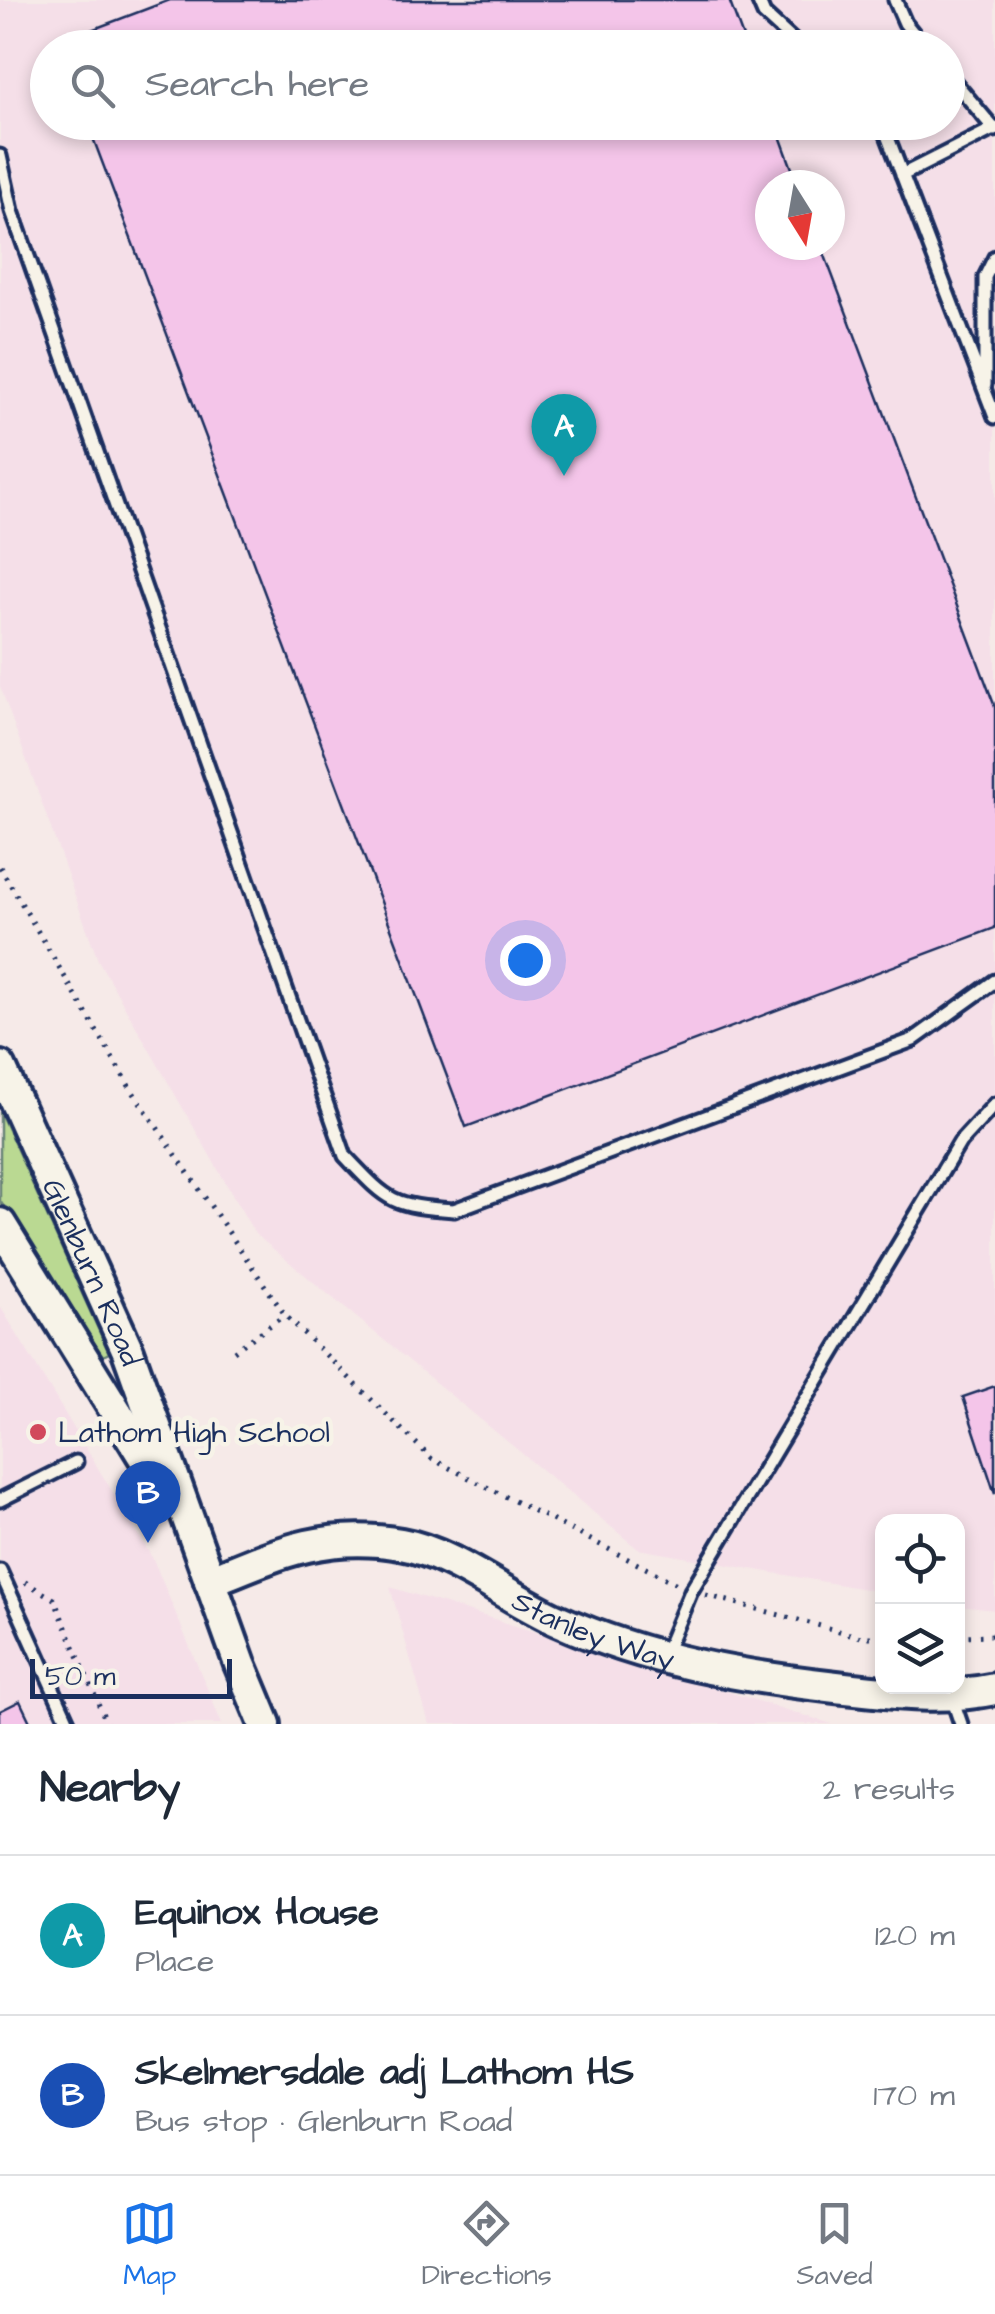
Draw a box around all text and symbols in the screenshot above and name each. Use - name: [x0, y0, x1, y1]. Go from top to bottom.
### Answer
- search box: [30, 30, 965, 140]
- icon: search: [65, 58, 120, 113]
- text: Search here: [145, 59, 369, 111]
- north arrow: [755, 170, 845, 260]
- pin: A: [532, 394, 596, 476]
- your location: [500, 935, 551, 986]
- street label: Glenburn Road: [31, 1172, 152, 1372]
- place label: Lathom High School: [58, 1412, 330, 1455]
- marker: Lathom High School: [27, 1421, 49, 1443]
- pin: B: [116, 1460, 180, 1543]
- map controls: [875, 1514, 965, 1694]
- button: locate: [875, 1514, 965, 1604]
- street label: Stanley Way: [504, 1580, 679, 1682]
- button: layers: [875, 1604, 965, 1694]
- scale bar: [30, 1654, 232, 1698]
- text: 50 m: [45, 1657, 116, 1696]
- text: Nearby: [40, 1760, 180, 1818]
- text: 2 results: [823, 1767, 955, 1812]
- text: Equinox House: [135, 1887, 379, 1939]
- text: A: [62, 1913, 83, 1958]
- text: 120 m: [875, 1913, 955, 1958]
- text: Place: [135, 1939, 214, 1984]
- text: Skelmersdale adj Lathom HS: [135, 2047, 634, 2099]
- text: B: [61, 2073, 84, 2118]
- text: 170 m: [873, 2073, 955, 2118]
- text: Bus stop · Glenburn Road: [135, 2099, 513, 2144]
- tab: Map: [122, 2196, 177, 2295]
- tab: Directions: [422, 2196, 552, 2295]
- tab: Saved: [796, 2196, 873, 2295]

